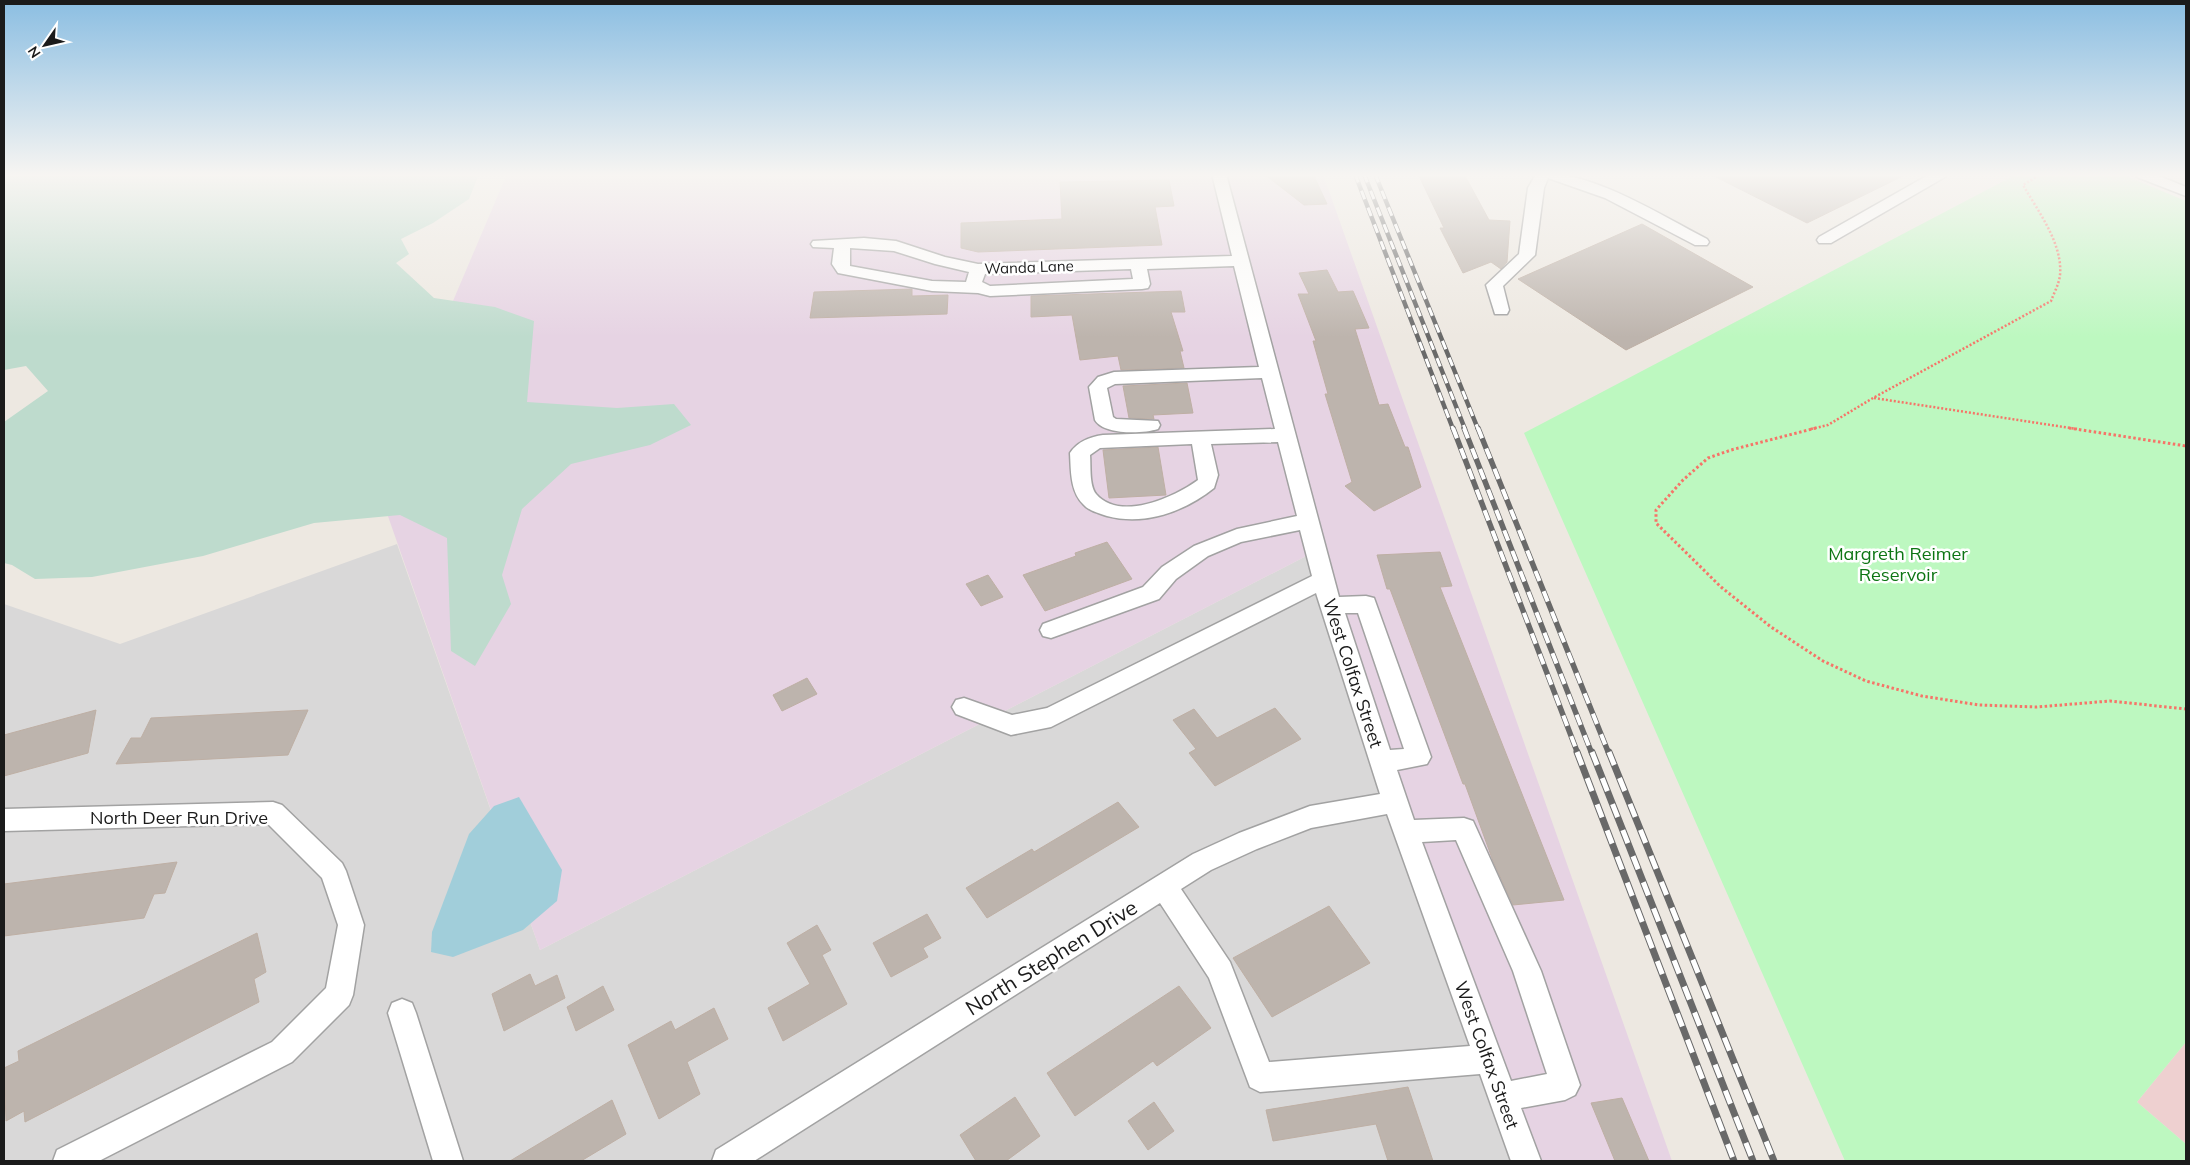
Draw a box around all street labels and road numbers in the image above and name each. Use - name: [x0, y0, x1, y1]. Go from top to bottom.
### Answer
- street label: Wanda Lane: [984, 256, 1074, 278]
- street label: West Colfax Street: [1318, 595, 1388, 751]
- street label: North Deer Run Drive: [90, 806, 268, 829]
- street label: North Stephen Drive: [960, 894, 1142, 1020]
- street label: West Colfax Street: [1450, 978, 1524, 1132]

